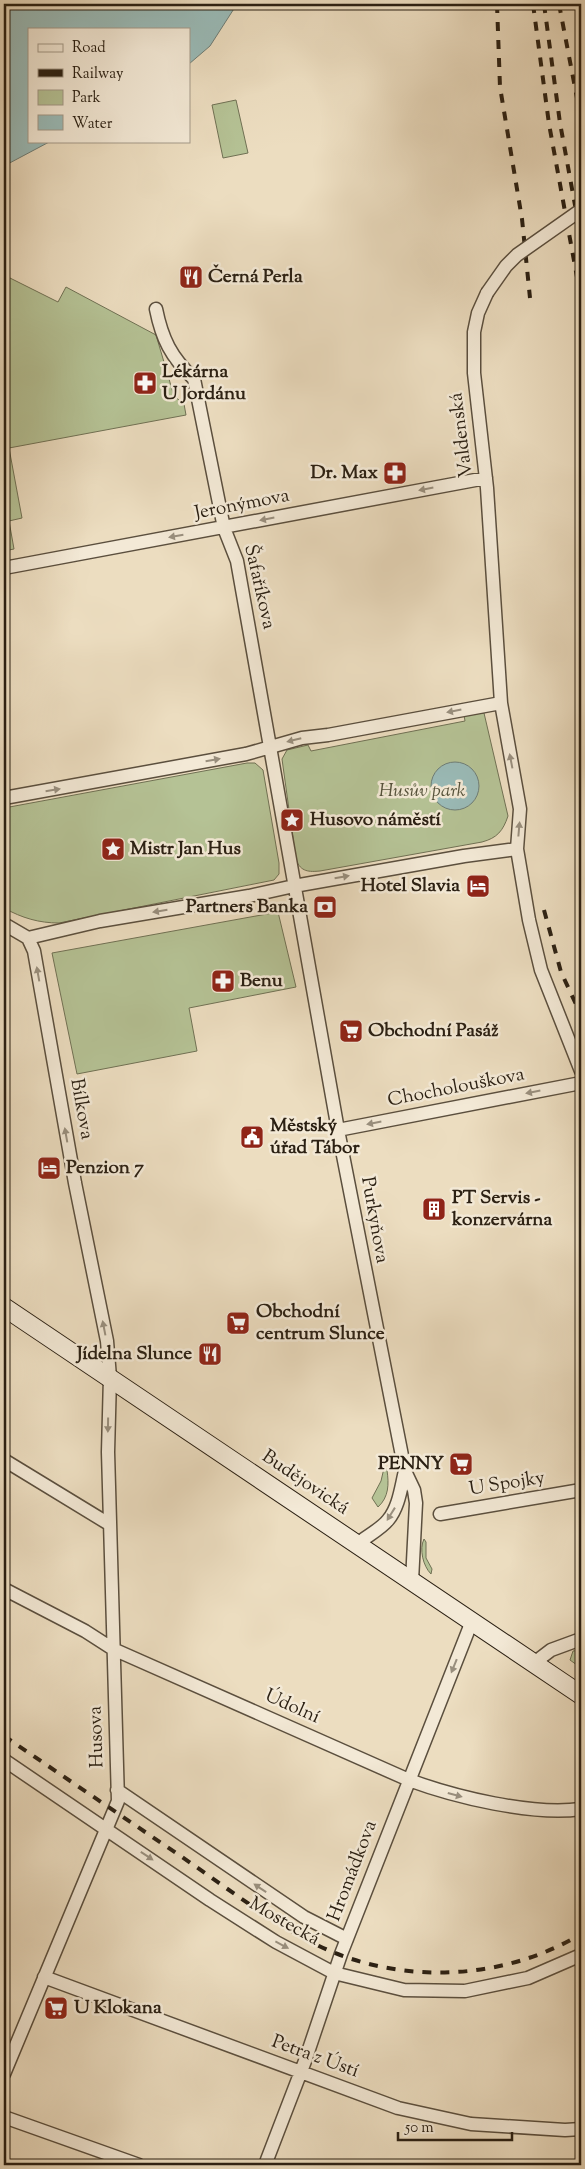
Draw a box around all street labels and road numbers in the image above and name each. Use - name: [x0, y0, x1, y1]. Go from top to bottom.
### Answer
- street label: Valdenská: [443, 391, 481, 479]
- street label: Jeronýmova: [191, 483, 292, 528]
- street label: Šafaříkova: [236, 542, 282, 632]
- street label: Chocholouškova: [385, 1061, 527, 1115]
- street label: Bílkova: [62, 1076, 100, 1142]
- street label: Purkyňova: [353, 1175, 395, 1266]
- street label: Budějovická: [256, 1444, 354, 1522]
- street label: U Spojky: [467, 1465, 547, 1503]
- street label: Údolní: [260, 1683, 324, 1731]
- street label: Husova: [82, 1705, 112, 1768]
- street label: Hromádkova: [321, 1816, 385, 1925]
- street label: Mostecká: [243, 1891, 325, 1953]
- street label: Petra z Ústí: [268, 2029, 362, 2085]

